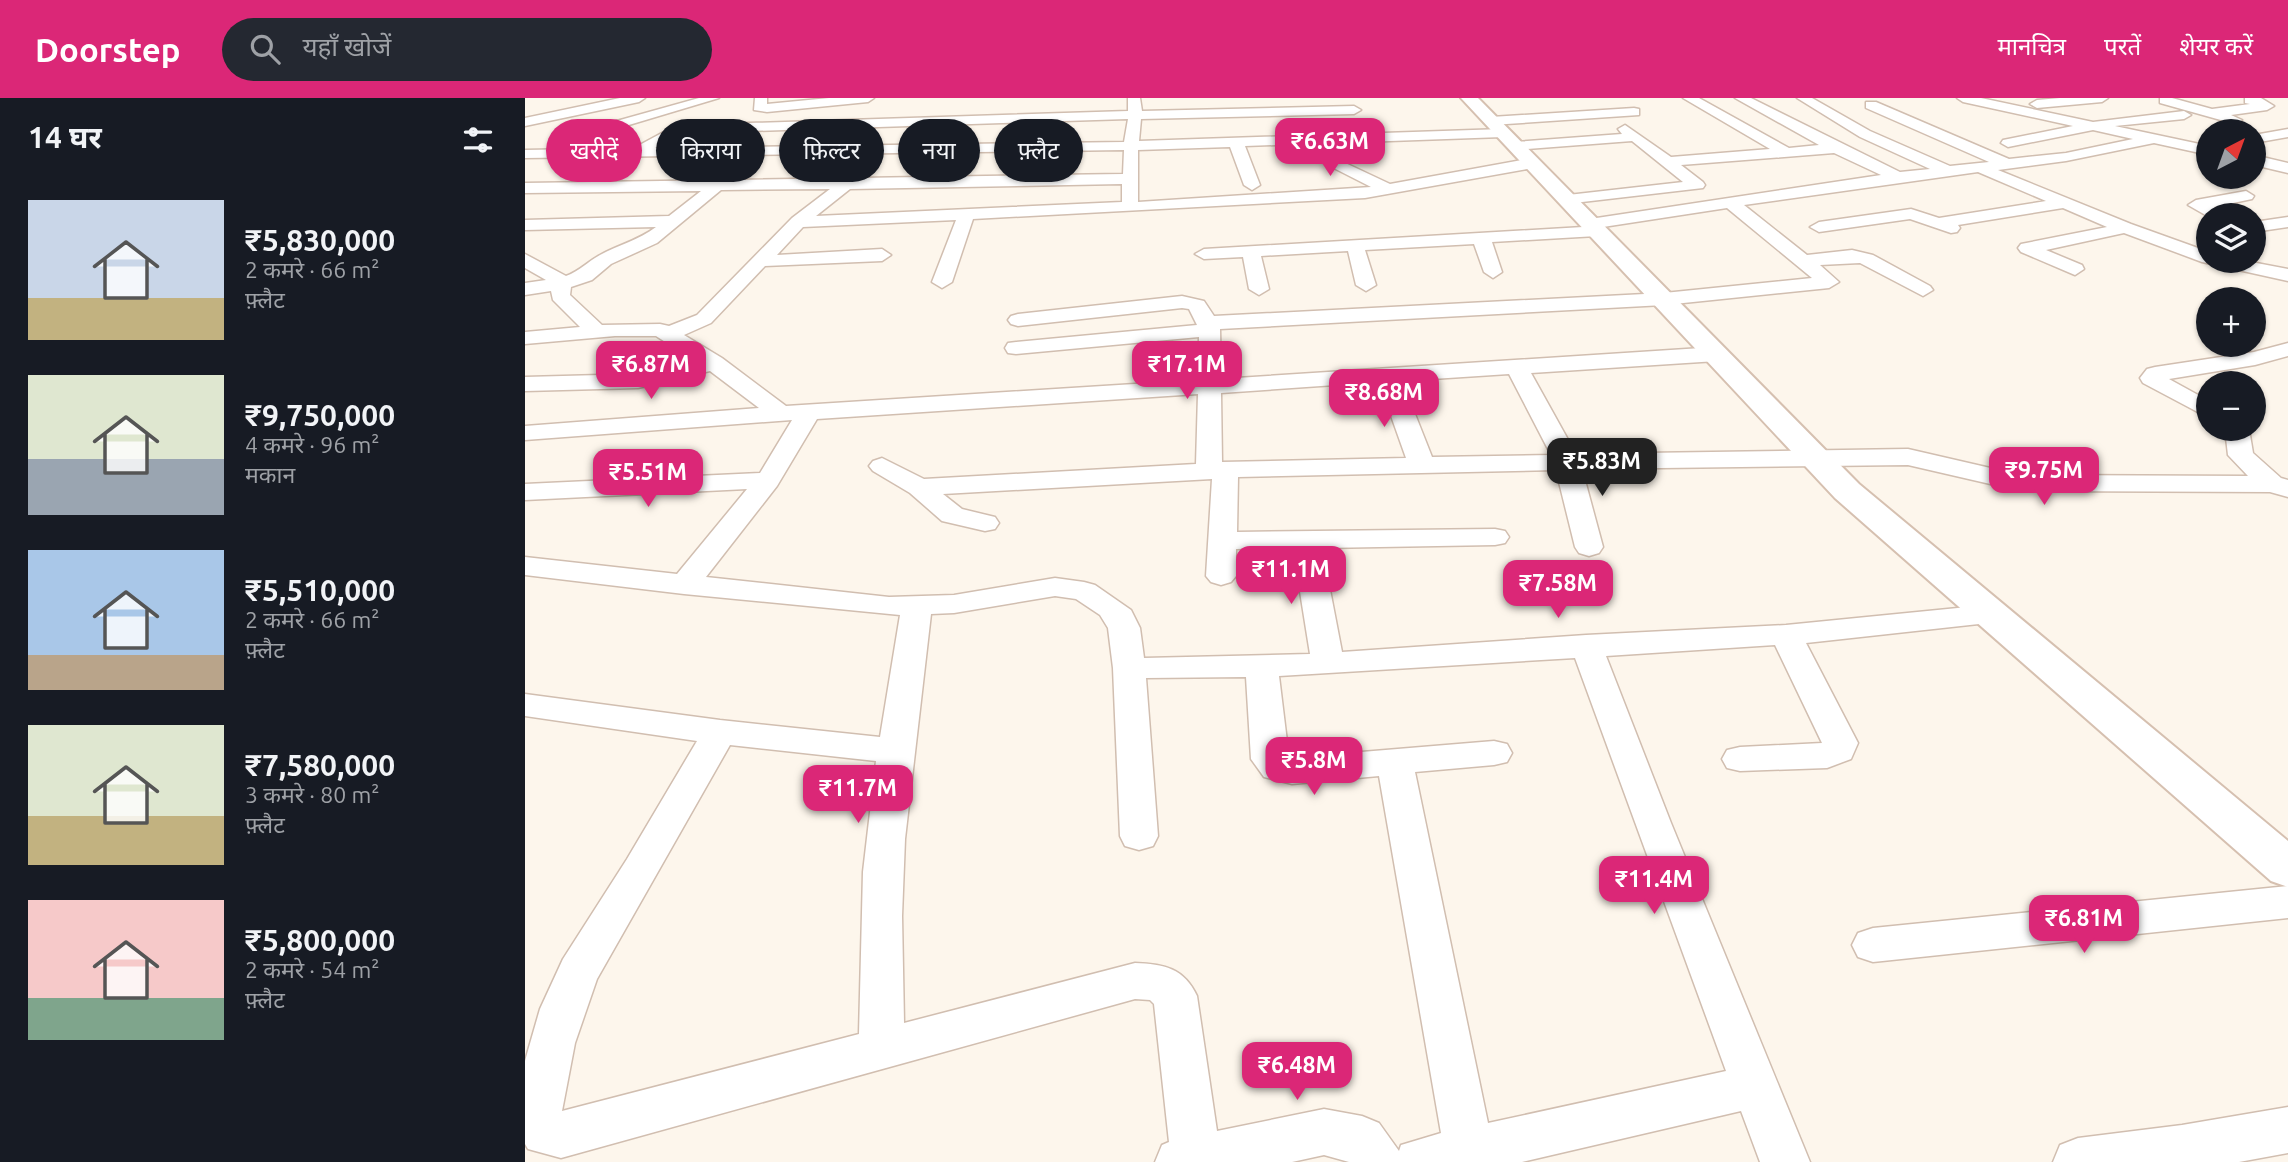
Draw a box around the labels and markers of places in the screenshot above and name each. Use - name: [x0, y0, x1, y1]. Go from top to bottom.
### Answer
- pin: ₹6.63M: [1273, 118, 1387, 178]
- pin: ₹6.87M: [594, 342, 708, 401]
- pin: ₹17.1M: [1130, 342, 1244, 401]
- pin: ₹8.68M: [1327, 370, 1441, 429]
- pin: ₹5.83M: [1545, 438, 1659, 498]
- pin: ₹9.75M: [1987, 448, 2101, 507]
- pin: ₹5.51M: [591, 450, 705, 509]
- pin: ₹11.1M: [1234, 546, 1348, 606]
- pin: ₹7.58M: [1501, 560, 1615, 620]
- pin: ₹5.8M: [1265, 738, 1363, 797]
- pin: ₹11.7M: [801, 766, 915, 825]
- pin: ₹11.4M: [1597, 856, 1711, 916]
- pin: ₹6.81M: [2027, 896, 2141, 955]
- pin: ₹6.48M: [1240, 1042, 1354, 1102]

